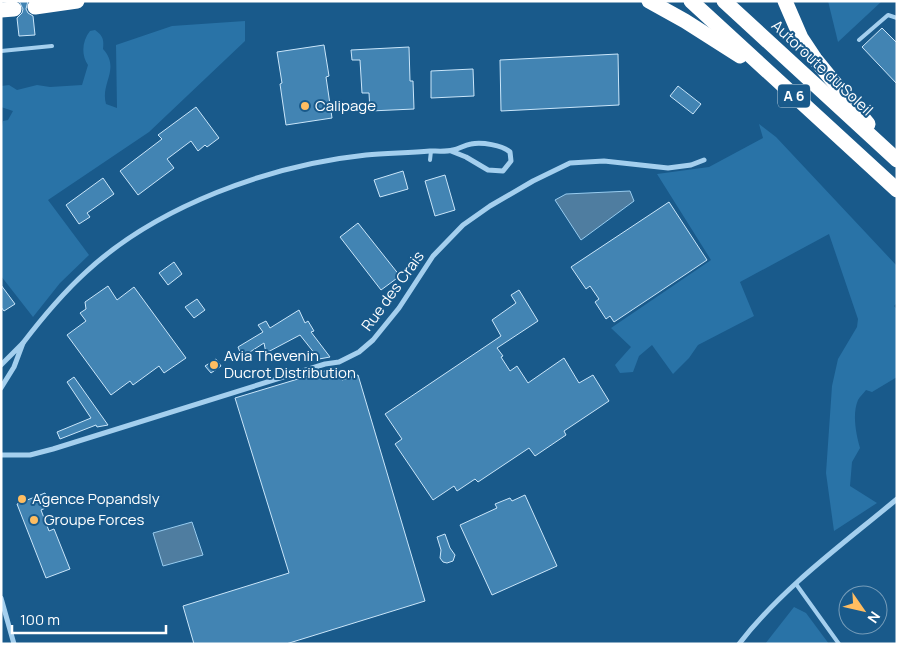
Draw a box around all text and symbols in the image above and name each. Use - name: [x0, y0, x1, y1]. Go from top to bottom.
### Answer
- street label: Autoroute du Soleil: [767, 15, 878, 120]
- road number: A 6: [778, 84, 810, 108]
- place label: Calipage: [315, 95, 376, 116]
- marker: Calipage: [299, 100, 311, 112]
- street label: Rue des Crais: [356, 246, 429, 335]
- place label: Avia Thevenin Ducrot Distribution: [224, 345, 356, 383]
- marker: Avia Thevenin Ducrot Distribution: [208, 359, 220, 371]
- place label: Agence Popandsly: [32, 488, 160, 509]
- marker: Agence Popandsly: [16, 493, 28, 505]
- place label: Groupe Forces: [44, 509, 145, 530]
- marker: Groupe Forces: [28, 514, 40, 526]
- north arrow: [838, 585, 888, 635]
- scale bar: [12, 602, 166, 634]
- text: N: [864, 608, 885, 627]
- text: 100 m: [20, 609, 60, 630]

